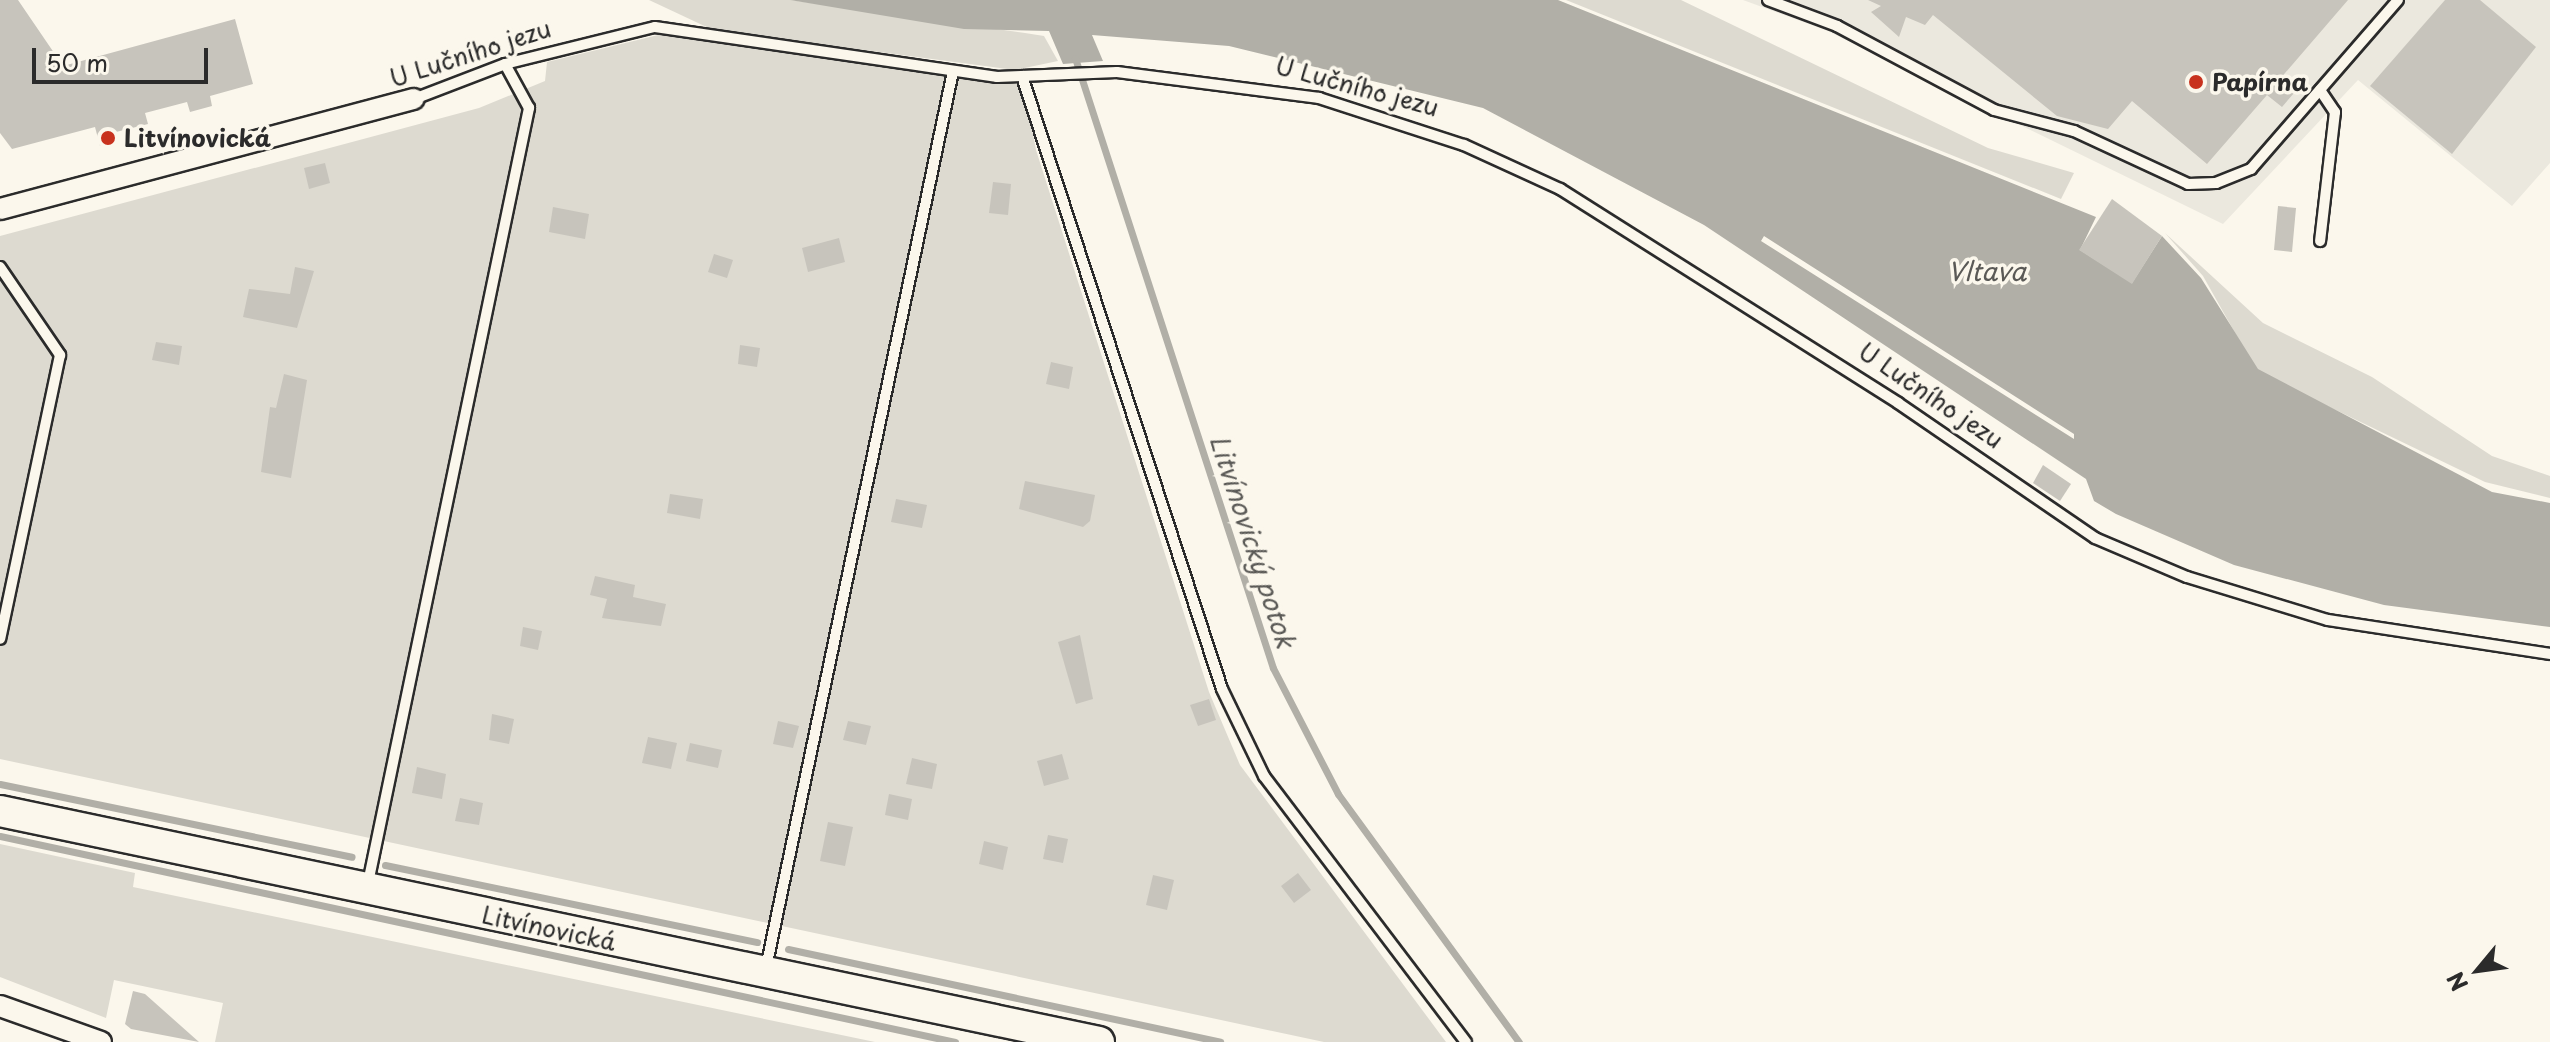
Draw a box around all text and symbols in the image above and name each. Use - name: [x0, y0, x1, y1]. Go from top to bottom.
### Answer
- street label: U Lučního jezu: [385, 13, 555, 93]
- scale bar: [36, 32, 212, 82]
- text: 50 m: [46, 44, 108, 80]
- street label: U Lučního jezu: [1272, 50, 1442, 122]
- place label: Papírna: [2212, 68, 2308, 96]
- marker: Papírna: [2187, 73, 2205, 91]
- place label: Litvínovická: [124, 124, 271, 152]
- marker: Litvínovická: [99, 129, 117, 147]
- water label: Vltava: [1948, 255, 2026, 287]
- street label: U Lučního jezu: [1853, 336, 2009, 454]
- water label: Litvínovický potok: [1203, 428, 1303, 654]
- street label: Litvínovická: [479, 900, 619, 956]
- north arrow: [2438, 930, 2518, 1010]
- text: N: [2438, 966, 2475, 998]

